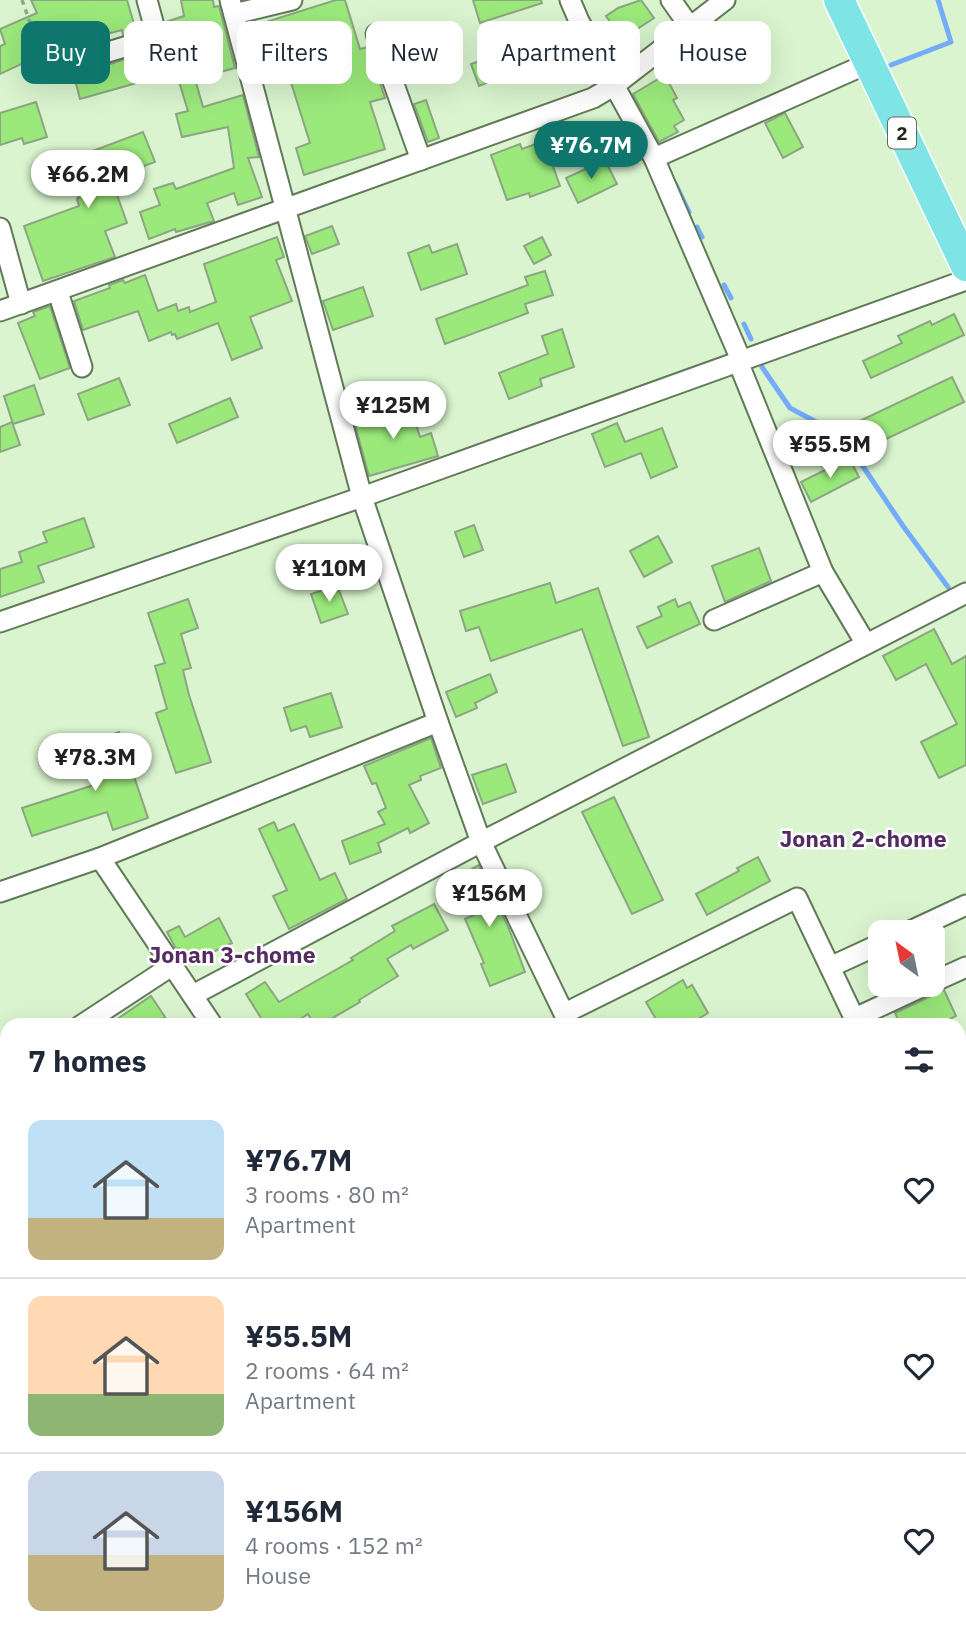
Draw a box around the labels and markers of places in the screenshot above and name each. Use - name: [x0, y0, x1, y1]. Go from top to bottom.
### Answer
- pin: ¥76.7M: [534, 122, 648, 181]
- pin: ¥66.2M: [31, 150, 145, 210]
- pin: ¥125M: [344, 382, 442, 441]
- pin: ¥55.5M: [773, 420, 887, 480]
- pin: ¥110M: [280, 544, 378, 604]
- pin: ¥78.3M: [38, 734, 152, 793]
- pin: ¥156M: [440, 870, 538, 929]

